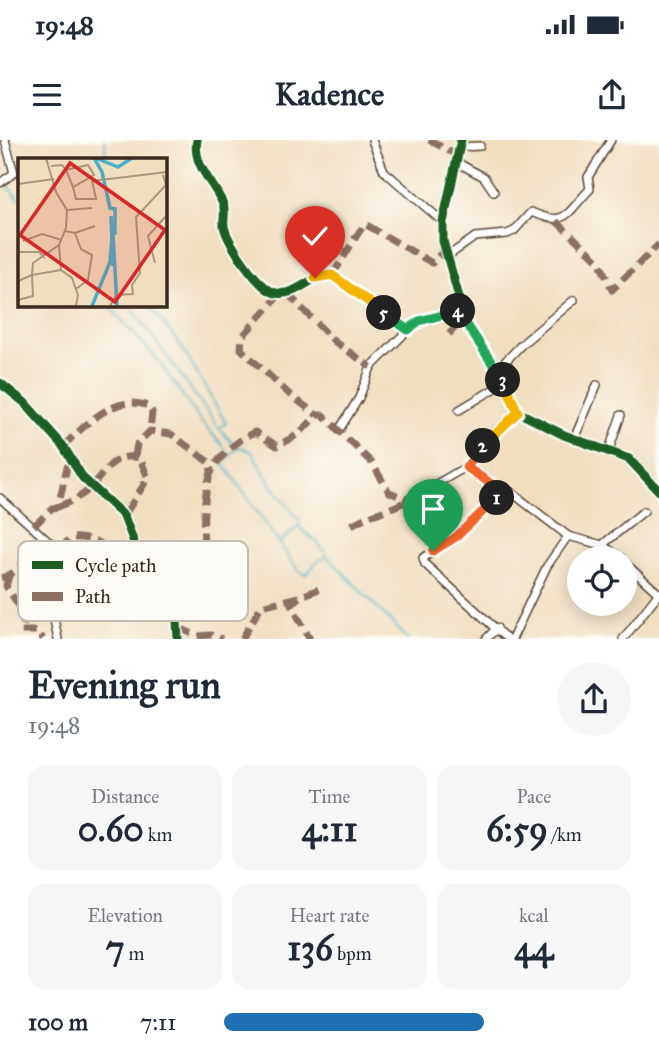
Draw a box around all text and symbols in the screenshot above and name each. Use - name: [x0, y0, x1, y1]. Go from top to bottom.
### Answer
- text: 19:48: [35, 9, 94, 41]
- text: Kadence: [275, 75, 384, 114]
- icon: menu: [28, 76, 66, 114]
- icon: share: [593, 76, 631, 114]
- inset map: [18, 158, 166, 306]
- pin: [285, 206, 345, 278]
- icon: check: [296, 217, 334, 255]
- pin: 4: [440, 294, 476, 328]
- pin: 5: [366, 296, 402, 330]
- text: 4: [452, 299, 463, 322]
- text: 5: [379, 301, 388, 324]
- pin: 3: [486, 362, 520, 398]
- text: 3: [499, 368, 506, 391]
- pin: 2: [466, 428, 500, 464]
- text: 2: [478, 434, 487, 457]
- pin: [403, 479, 463, 551]
- pin: 1: [480, 480, 514, 516]
- text: 1: [493, 486, 500, 509]
- icon: arrive: [414, 490, 452, 528]
- legend: [18, 541, 248, 621]
- map controls: [567, 546, 637, 616]
- button: locate: [567, 546, 637, 616]
- text: Cycle path: [75, 554, 157, 577]
- text: Path: [75, 585, 111, 608]
- text: Evening run: [28, 662, 221, 708]
- button: share: [557, 662, 631, 736]
- text: 19:48: [28, 711, 80, 739]
- text: Distance: [91, 785, 159, 808]
- text: Time: [308, 785, 351, 808]
- text: Pace: [517, 785, 551, 808]
- text: 0.60: [78, 808, 144, 851]
- text: 4:11: [302, 808, 357, 851]
- text: 6:59: [486, 808, 548, 851]
- text: km: [144, 823, 173, 846]
- text: /km: [548, 823, 582, 846]
- text: Elevation: [87, 904, 163, 927]
- text: Heart rate: [290, 904, 369, 927]
- text: kcal: [519, 904, 549, 927]
- text: 7: [106, 927, 124, 970]
- text: 136: [287, 927, 333, 970]
- text: 44: [514, 927, 553, 970]
- text: m: [124, 942, 145, 965]
- text: bpm: [333, 942, 372, 965]
- text: 100 m: [28, 1008, 88, 1036]
- text: 7:11: [140, 1008, 176, 1036]

